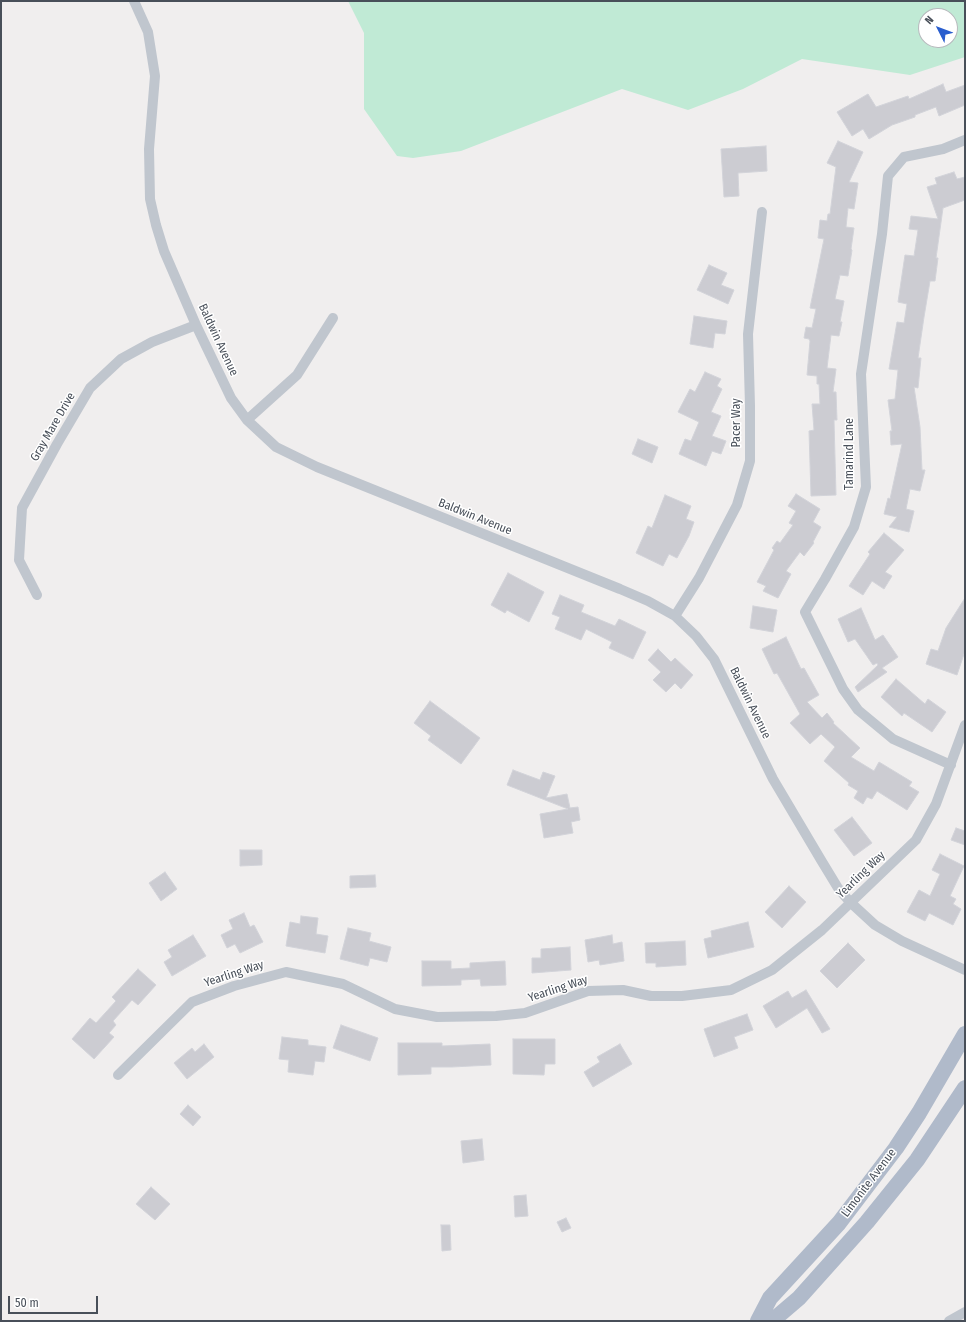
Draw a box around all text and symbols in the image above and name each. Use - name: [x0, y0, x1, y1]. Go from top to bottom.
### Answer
- north arrow: [918, 8, 958, 48]
- text: N: [922, 14, 936, 27]
- street label: Baldwin Avenue: [195, 302, 241, 378]
- street label: Gray Mare Drive: [28, 390, 78, 464]
- street label: Pacer Way: [730, 398, 744, 448]
- street label: Tamarind Lane: [843, 418, 857, 490]
- street label: Baldwin Avenue: [436, 496, 514, 538]
- street label: Baldwin Avenue: [726, 665, 774, 741]
- street label: Yearling Way: [834, 848, 888, 902]
- street label: Yearling Way: [202, 958, 266, 990]
- street label: Yearling Way: [526, 973, 590, 1005]
- street label: Limonite Avenue: [839, 1146, 899, 1220]
- scale bar: [10, 1288, 100, 1314]
- text: 50 m: [15, 1296, 39, 1310]

